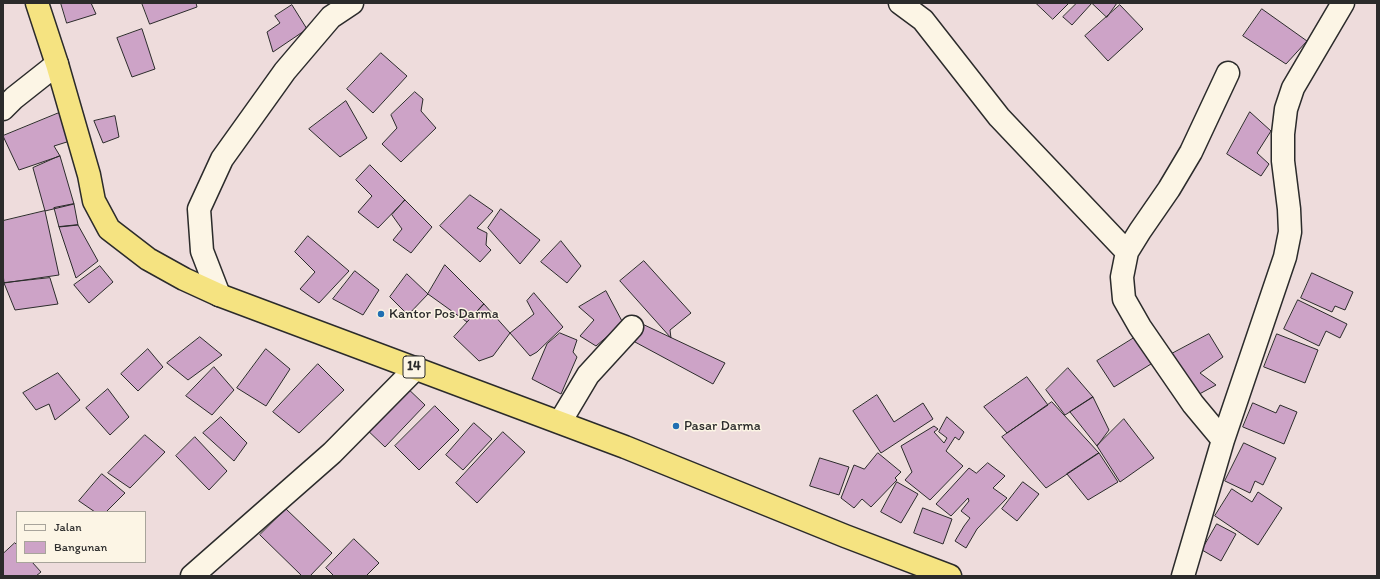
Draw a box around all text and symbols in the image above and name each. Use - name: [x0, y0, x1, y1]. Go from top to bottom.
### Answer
- place label: Kantor Pos Darma: [389, 306, 499, 322]
- marker: Kantor Pos Darma: [376, 309, 386, 319]
- road number: 14: [403, 356, 425, 378]
- place label: Pasar Darma: [684, 418, 761, 434]
- marker: Pasar Darma: [671, 421, 681, 431]
- legend: [16, 511, 146, 563]
- text: Jalan: [54, 520, 82, 534]
- text: Bangunan: [54, 540, 107, 554]

